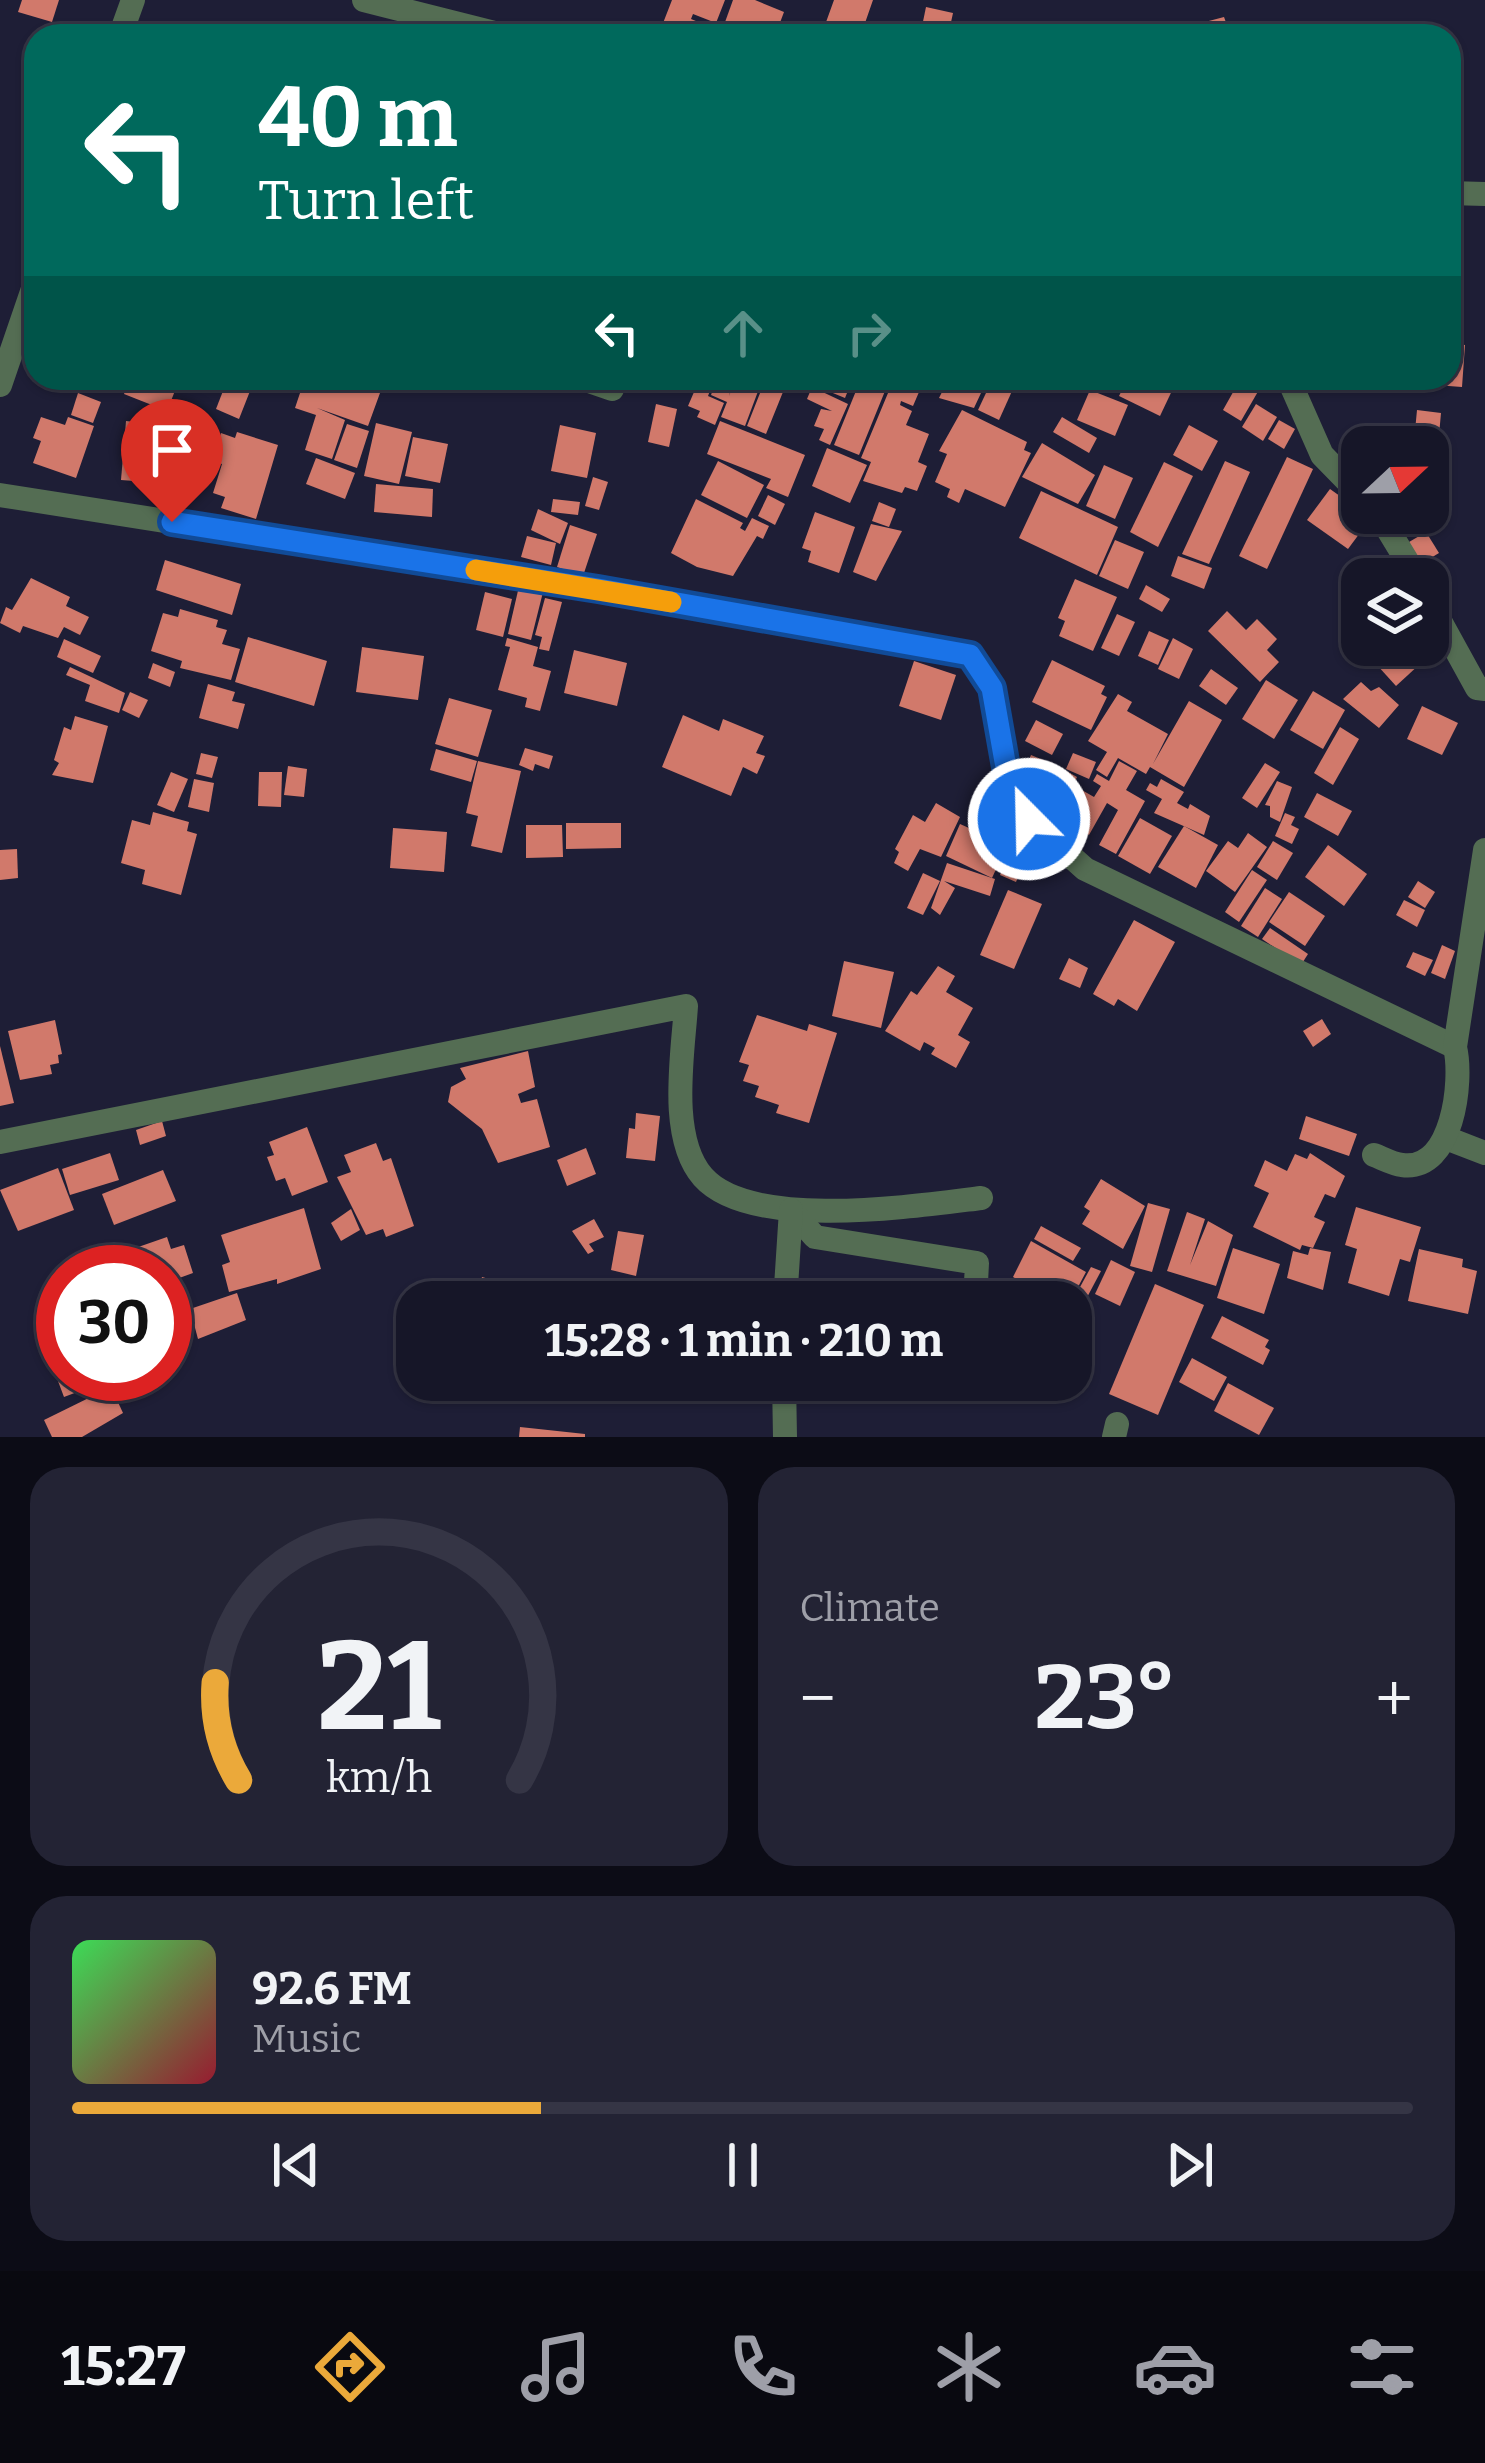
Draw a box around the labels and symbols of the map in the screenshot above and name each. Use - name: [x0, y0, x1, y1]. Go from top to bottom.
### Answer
- pin: [121, 399, 223, 522]
- north arrow: [1341, 426, 1449, 534]
- position arrow: [966, 756, 1092, 882]
- speed limit sign: 30: [36, 1245, 192, 1401]

